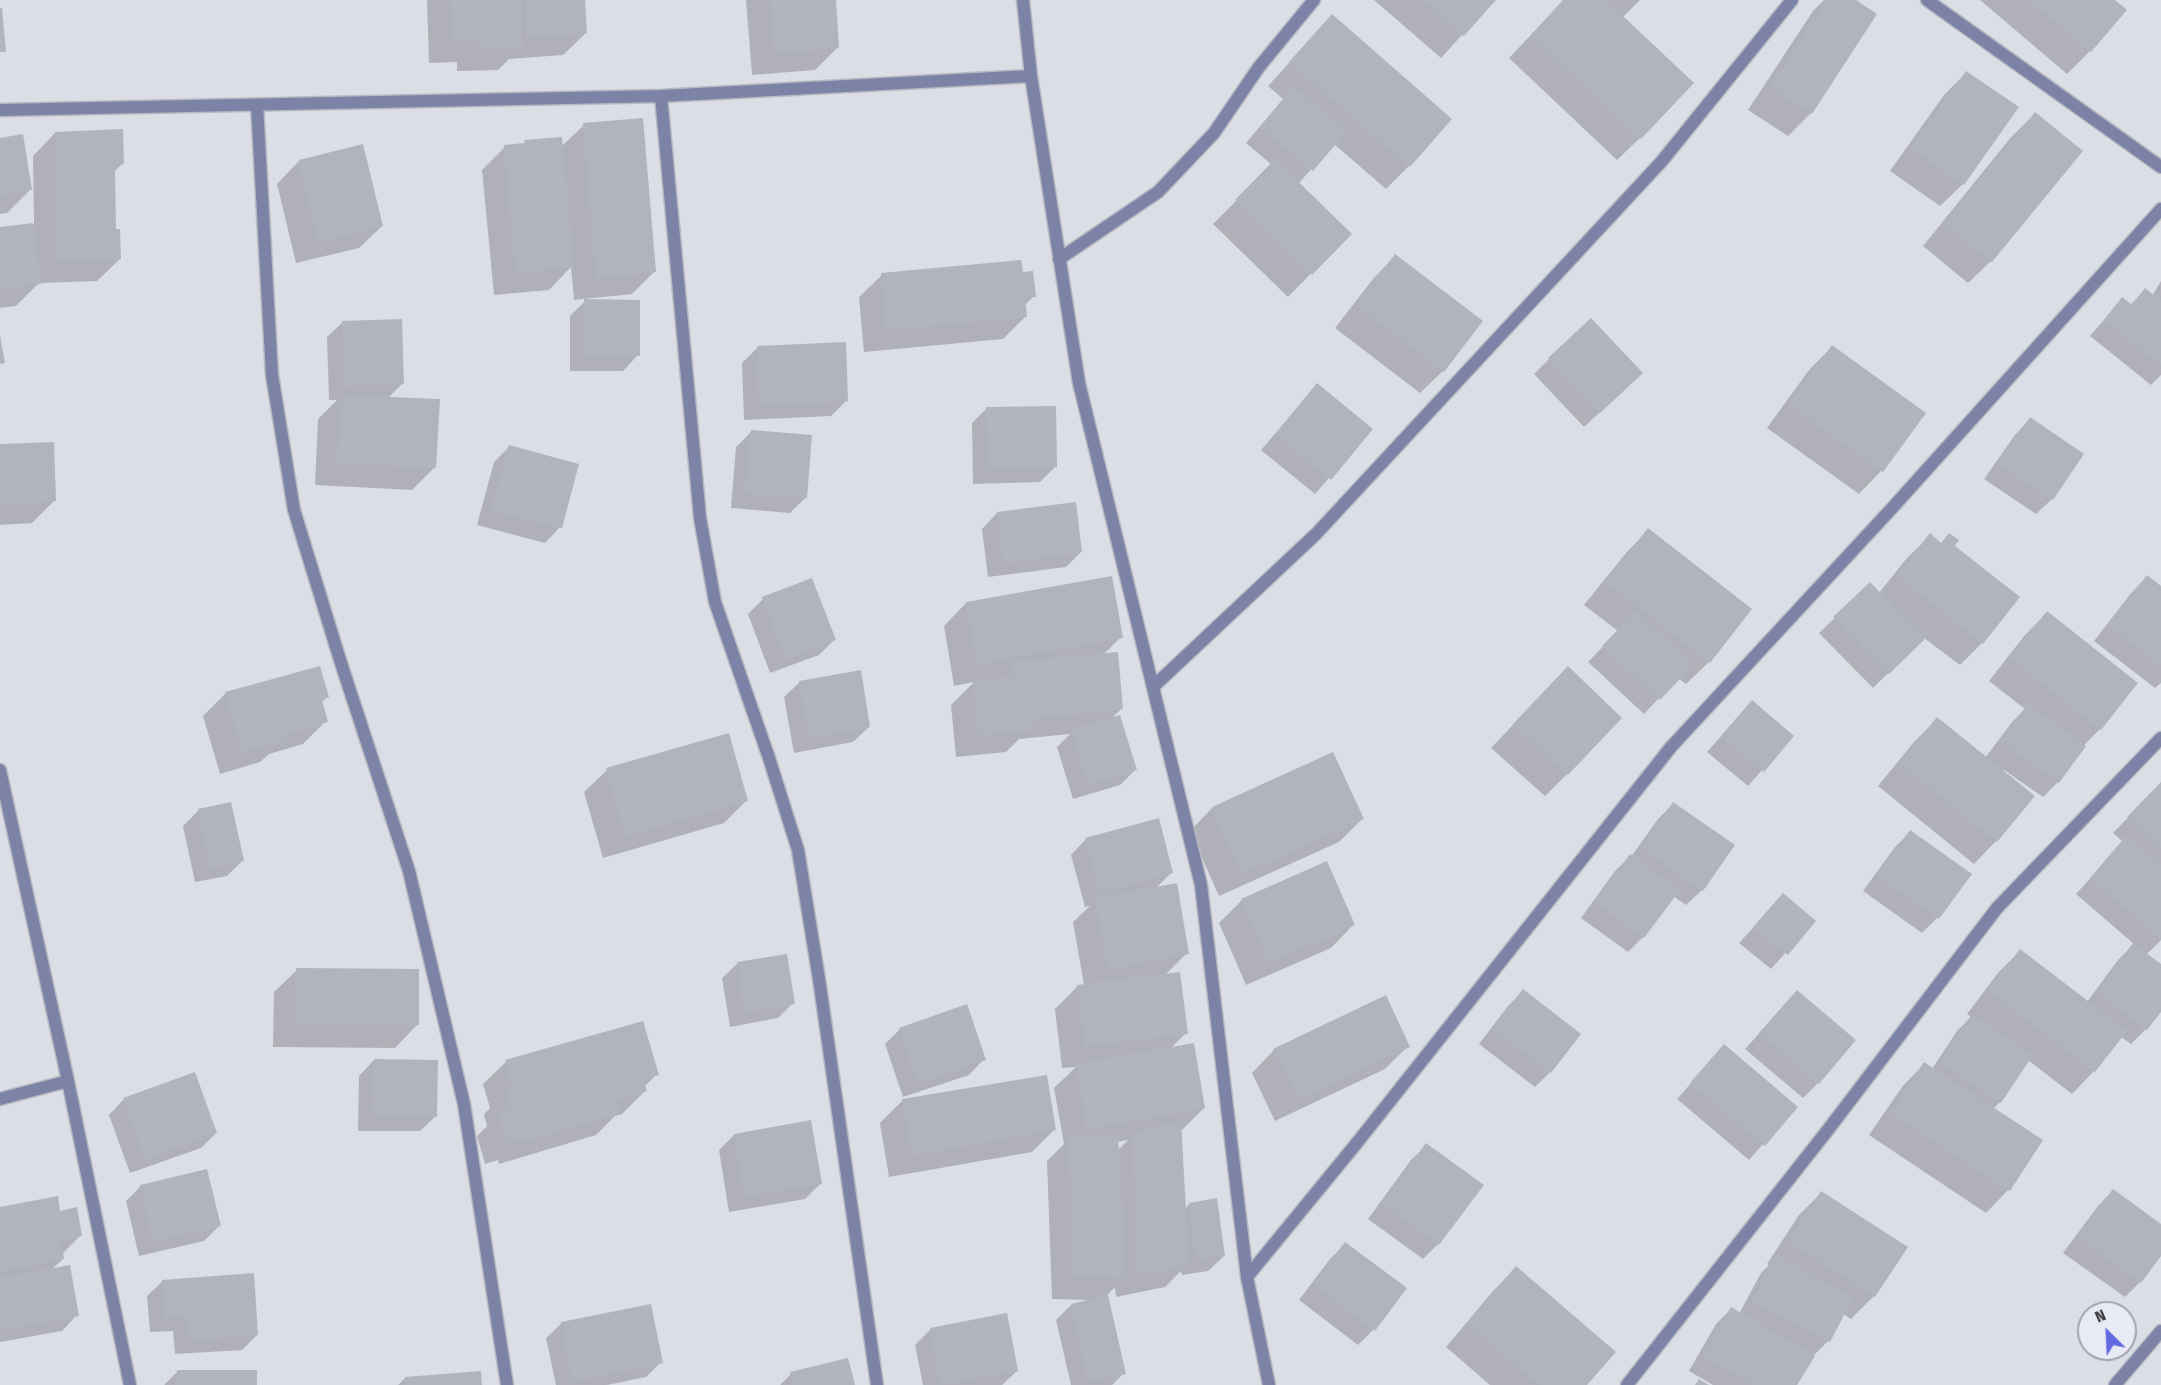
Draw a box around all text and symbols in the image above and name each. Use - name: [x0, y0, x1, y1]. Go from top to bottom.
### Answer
- north arrow: [2077, 1301, 2137, 1361]
- text: N: [2092, 1305, 2109, 1327]

